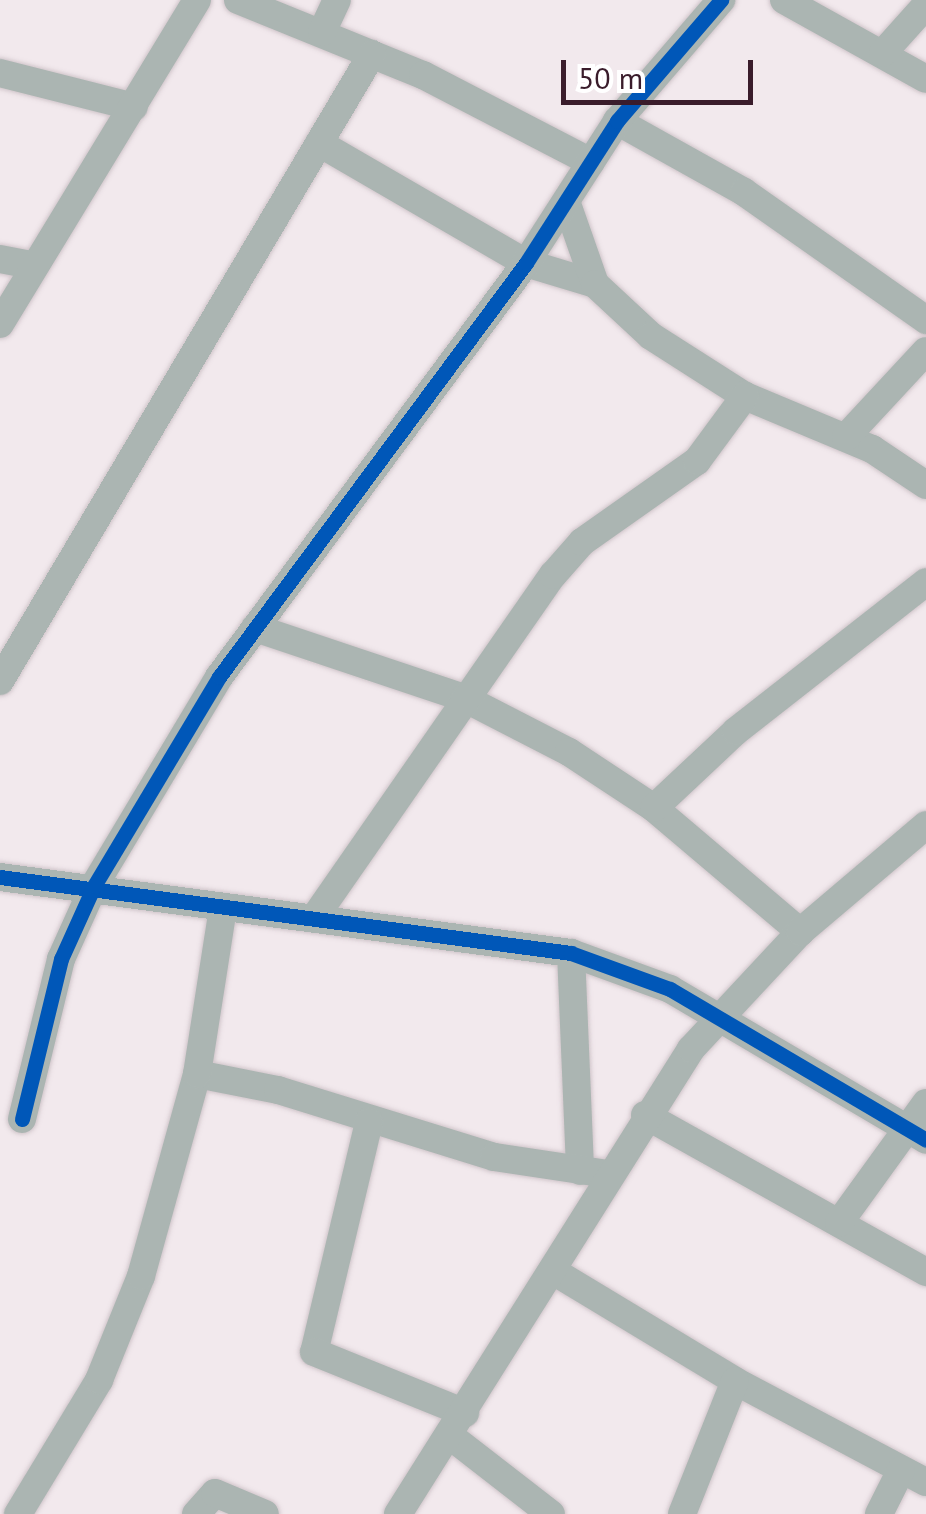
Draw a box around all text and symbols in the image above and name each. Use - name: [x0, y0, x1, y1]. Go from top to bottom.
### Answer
- scale bar: [566, 40, 758, 102]
- text: 50 m: [578, 58, 643, 97]

